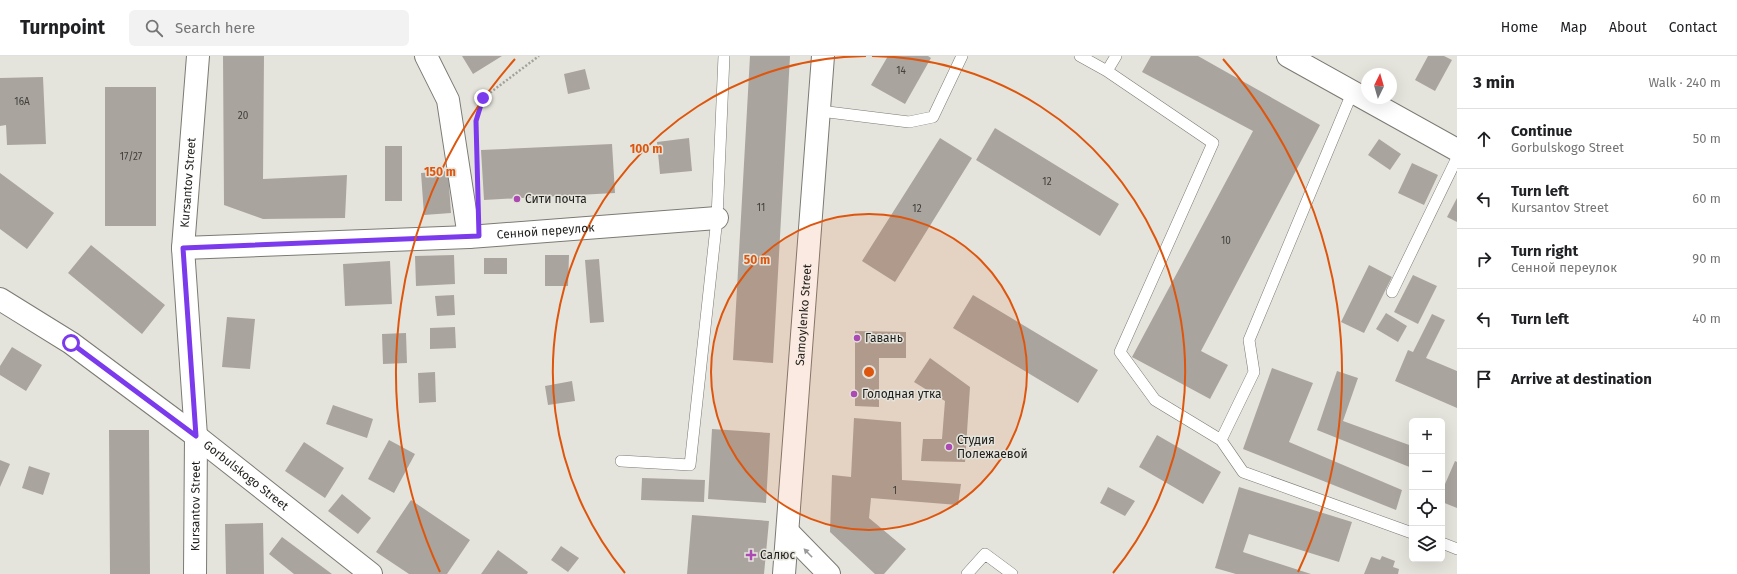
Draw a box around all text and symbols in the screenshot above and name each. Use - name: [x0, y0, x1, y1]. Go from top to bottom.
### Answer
- search box: [129, 10, 409, 46]
- text: Turnpoint: [20, 16, 105, 39]
- icon: search: [143, 17, 165, 39]
- text: Search here: [175, 19, 255, 37]
- text: Home: [1501, 19, 1538, 36]
- text: Map: [1560, 19, 1587, 36]
- text: About: [1609, 19, 1647, 36]
- text: Contact: [1669, 19, 1717, 36]
- house number: 14: [896, 65, 907, 77]
- north arrow: [1361, 68, 1397, 104]
- text: 3 min: [1473, 72, 1515, 93]
- text: Walk · 240 m: [1648, 75, 1721, 90]
- route end: [474, 89, 492, 107]
- house number: 16А: [14, 96, 30, 108]
- house number: 20: [238, 110, 249, 122]
- text: Continue: [1511, 122, 1572, 140]
- icon: ahead: [1473, 128, 1495, 150]
- text: 50 m: [1693, 131, 1721, 146]
- street label: Kursantov Street: [178, 136, 199, 228]
- text: Gorbulskogo Street: [1511, 140, 1624, 155]
- text: 100 m: [630, 142, 662, 156]
- house number: 17/27: [120, 151, 143, 163]
- text: 150 m: [424, 165, 456, 179]
- house number: 12: [1042, 176, 1052, 188]
- text: Turn left: [1511, 182, 1569, 200]
- icon: left: [1473, 188, 1495, 210]
- text: 60 m: [1692, 191, 1721, 206]
- place label: Сити почта: [525, 192, 587, 206]
- marker: Сити почта: [512, 194, 522, 204]
- text: Kursantov Street: [1511, 200, 1609, 215]
- house number: 11: [757, 202, 765, 214]
- house number: 12: [912, 203, 922, 215]
- street label: Сенной переулок: [496, 220, 596, 242]
- house number: 10: [1221, 235, 1231, 247]
- text: Turn right: [1511, 242, 1578, 260]
- icon: right: [1473, 248, 1495, 270]
- text: 90 m: [1692, 251, 1721, 266]
- text: 50 m: [744, 253, 770, 267]
- text: Сенной переулок: [1511, 260, 1617, 275]
- street label: Samoylenko Street: [793, 263, 814, 366]
- icon: left: [1473, 308, 1495, 330]
- text: Turn left: [1511, 310, 1569, 328]
- text: 40 m: [1692, 311, 1721, 326]
- place label: Гавань: [865, 331, 903, 345]
- marker: Гавань: [852, 333, 862, 343]
- route start: [62, 334, 80, 352]
- centre of rings: [862, 365, 876, 379]
- icon: arrive: [1473, 368, 1495, 390]
- text: Arrive at destination: [1511, 370, 1652, 388]
- place label: Голодная утка: [862, 387, 942, 401]
- marker: Голодная утка: [849, 389, 859, 399]
- map controls: [1409, 418, 1445, 562]
- button: +: [1409, 418, 1445, 454]
- place label: Студия Полежаевой: [957, 433, 1028, 461]
- street label: Gorbulskogo Street: [201, 438, 292, 514]
- marker: Студия Полежаевой: [944, 442, 954, 452]
- button: −: [1409, 454, 1445, 490]
- street label: Kursantov Street: [188, 460, 203, 551]
- house number: 1: [893, 485, 897, 497]
- button: locate: [1409, 490, 1445, 526]
- button: layers: [1409, 526, 1445, 562]
- place label: Салюс: [760, 548, 795, 562]
- one-way arrow: [803, 548, 813, 558]
- marker: Салюс: [745, 549, 757, 561]

